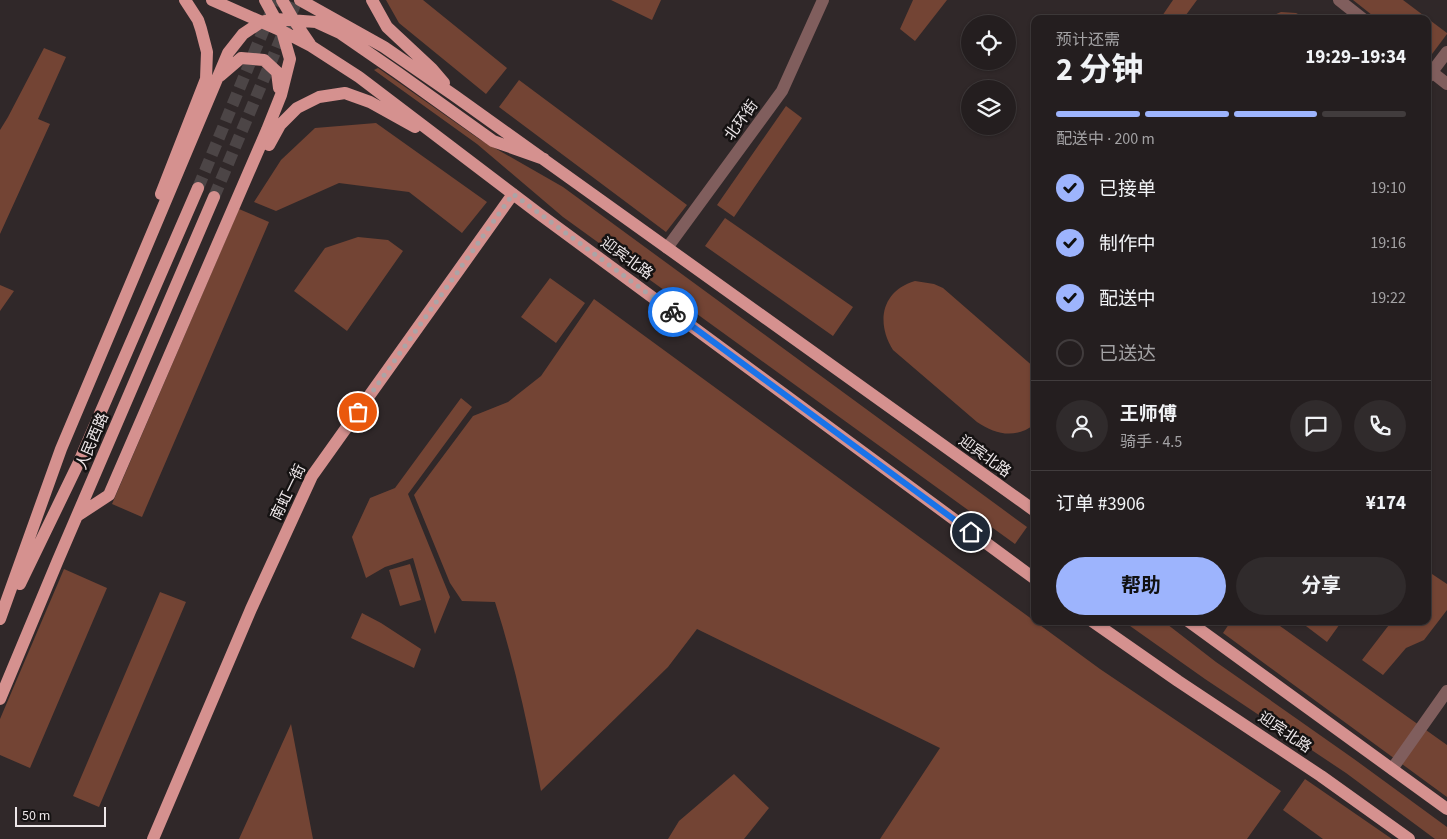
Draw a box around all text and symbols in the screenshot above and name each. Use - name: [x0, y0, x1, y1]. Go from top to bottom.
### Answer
- map controls: [961, 15, 1016, 135]
- button: locate: [961, 15, 1016, 70]
- text: 预计还需: [1056, 29, 1120, 51]
- text: 19:29–19:34: [1305, 44, 1406, 71]
- text: 2 分钟: [1056, 47, 1143, 93]
- button: layers: [961, 80, 1016, 135]
- street label: 北环街: [720, 96, 763, 145]
- text: 配送中 · 200 m: [1056, 128, 1155, 150]
- icon: check: [1056, 174, 1084, 202]
- text: 已接单: [1099, 176, 1156, 203]
- text: 19:10: [1370, 177, 1406, 199]
- icon: check: [1056, 229, 1084, 257]
- text: 制作中: [1099, 231, 1156, 258]
- street label: 迎宾北路: [596, 232, 657, 285]
- text: 19:16: [1370, 232, 1406, 254]
- icon: check: [1056, 284, 1084, 312]
- text: 配送中: [1099, 286, 1156, 313]
- courier: [648, 287, 698, 337]
- text: 19:22: [1370, 287, 1406, 309]
- icon: bike: [659, 298, 687, 326]
- text: 已送达: [1099, 341, 1156, 368]
- pin: [337, 391, 379, 433]
- icon: bag: [344, 398, 372, 426]
- button: person: [1056, 400, 1108, 452]
- button: chat: [1290, 400, 1342, 452]
- button: phone: [1354, 400, 1406, 452]
- text: 王师傅: [1120, 401, 1177, 428]
- street label: 人民西路: [71, 409, 114, 473]
- street label: 迎宾北路: [954, 430, 1015, 483]
- text: 骑手 · 4.5: [1120, 431, 1182, 453]
- street label: 南虹一街: [266, 461, 311, 524]
- text: ¥174: [1366, 490, 1406, 517]
- text: 订单 #3906: [1056, 491, 1145, 518]
- pin: [950, 511, 992, 553]
- icon: home: [957, 518, 985, 546]
- button: 帮助: [1056, 557, 1226, 615]
- button: 分享: [1236, 557, 1406, 615]
- street label: 迎宾北路: [1254, 707, 1315, 758]
- scale bar: [15, 804, 106, 827]
- text: 50 m: [22, 806, 50, 826]

